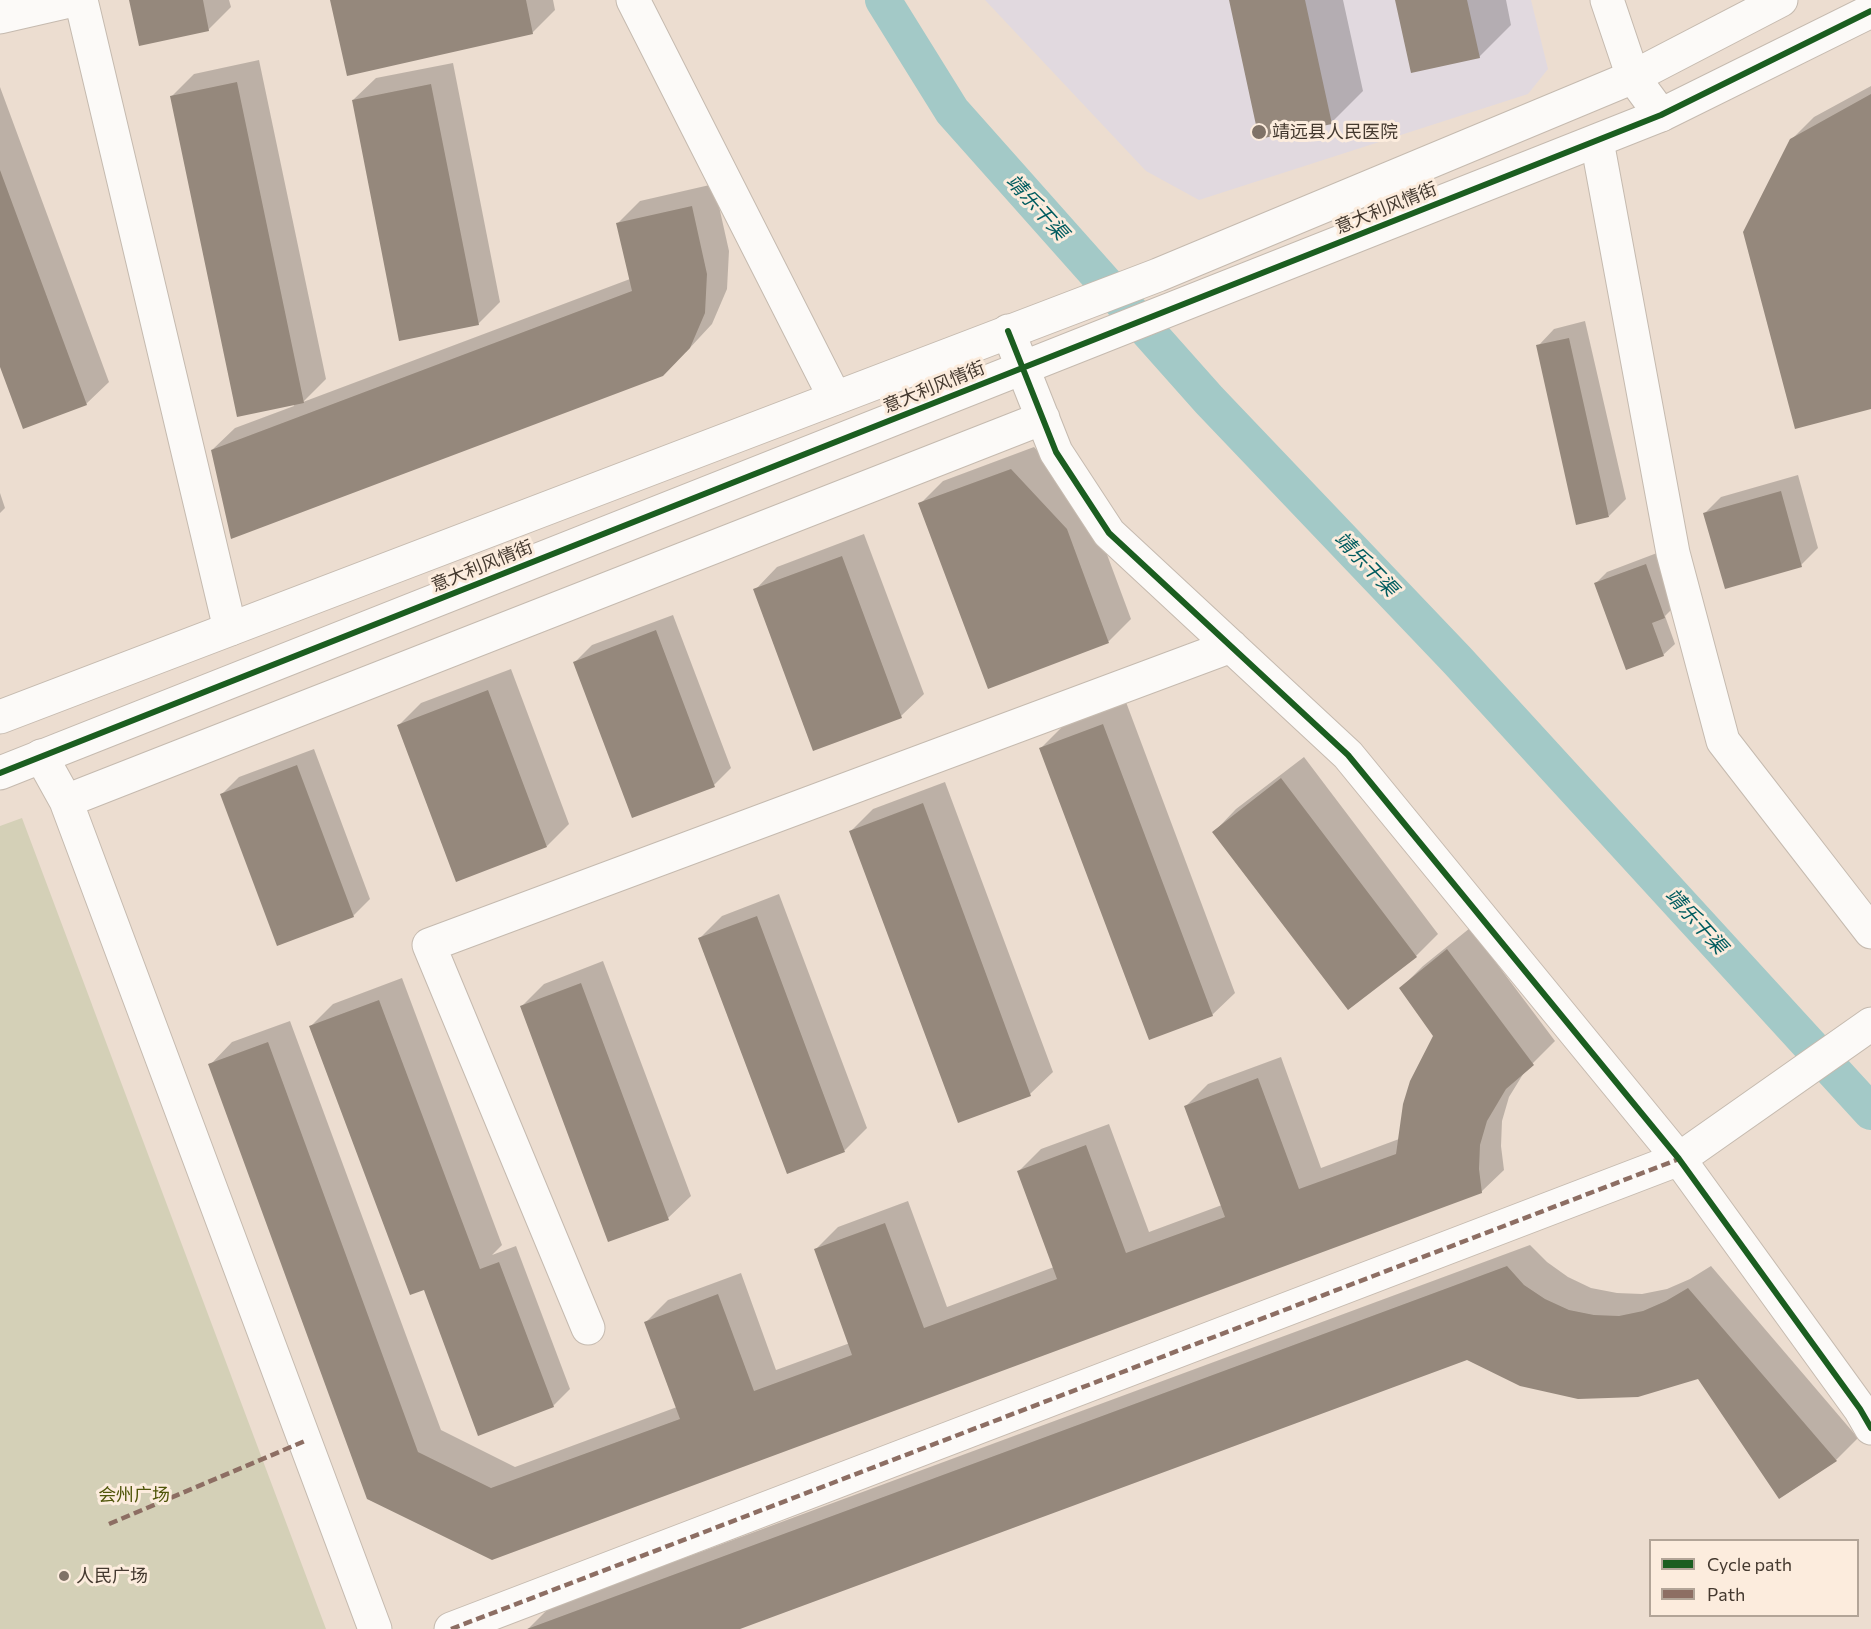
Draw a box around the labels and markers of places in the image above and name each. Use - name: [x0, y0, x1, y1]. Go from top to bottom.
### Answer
- place label: 靖远县人民医院: [1272, 121, 1398, 143]
- marker: 靖远县人民医院: [1250, 123, 1268, 141]
- place label: 人民广场: [76, 1565, 148, 1587]
- marker: 人民广场: [57, 1569, 71, 1583]

